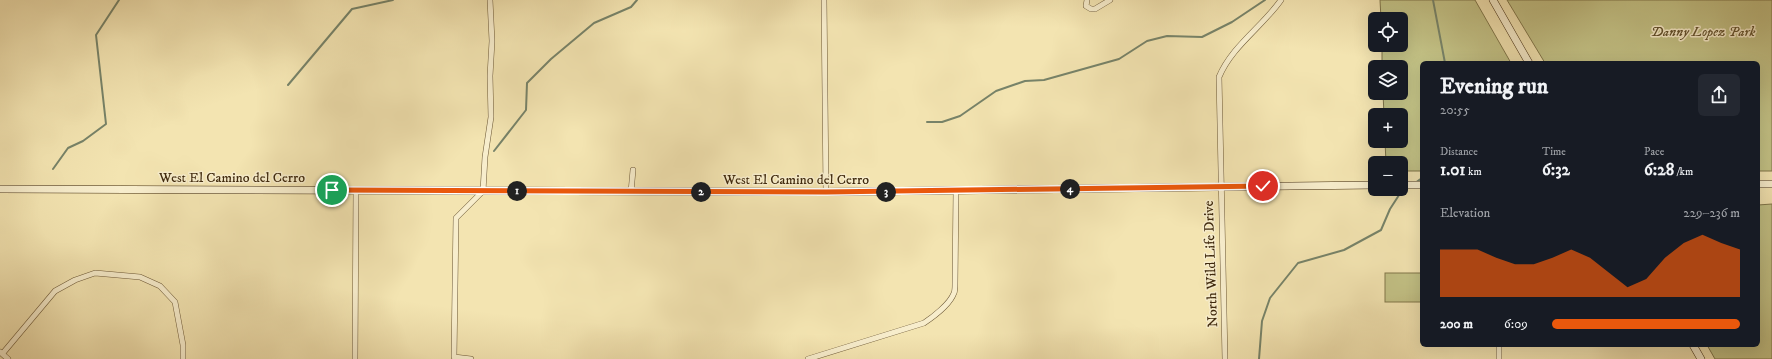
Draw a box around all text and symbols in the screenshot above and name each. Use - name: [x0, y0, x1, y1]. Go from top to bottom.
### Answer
- map controls: [1368, 12, 1408, 196]
- button: locate: [1368, 12, 1408, 52]
- park label: Danny Lopez Park: [1651, 23, 1755, 41]
- button: layers: [1368, 60, 1408, 100]
- text: Evening run: [1440, 73, 1548, 100]
- button: share: [1698, 74, 1740, 116]
- text: 20:55: [1440, 102, 1470, 118]
- button: +: [1368, 108, 1408, 148]
- text: Distance: [1440, 145, 1478, 159]
- text: Time: [1542, 145, 1566, 159]
- text: Pace: [1644, 145, 1664, 159]
- button: −: [1368, 156, 1408, 196]
- text: 1.01: [1440, 159, 1466, 181]
- text: 6:32: [1542, 159, 1570, 181]
- text: 6:28: [1644, 159, 1674, 181]
- text: km: [1466, 165, 1482, 179]
- text: /km: [1674, 165, 1693, 179]
- street label: West El Camino del Cerro: [158, 169, 305, 187]
- pin: [1246, 169, 1280, 203]
- street label: West El Camino del Cerro: [722, 171, 869, 189]
- pin: [315, 173, 349, 207]
- icon: check: [1252, 175, 1274, 197]
- icon: arrive: [321, 179, 343, 201]
- pin: 4: [1060, 179, 1080, 199]
- pin: 1: [507, 181, 527, 201]
- pin: 2: [691, 182, 711, 202]
- pin: 3: [876, 182, 896, 202]
- text: 4: [1067, 182, 1073, 196]
- text: 1: [515, 184, 519, 198]
- text: 2: [698, 185, 704, 199]
- text: 3: [884, 185, 888, 199]
- street label: North Wild Life Drive: [1200, 200, 1222, 328]
- text: Elevation: [1440, 205, 1490, 221]
- text: 229–236 m: [1683, 205, 1740, 221]
- text: 200 m: [1440, 316, 1473, 332]
- text: 6:09: [1504, 316, 1528, 332]

